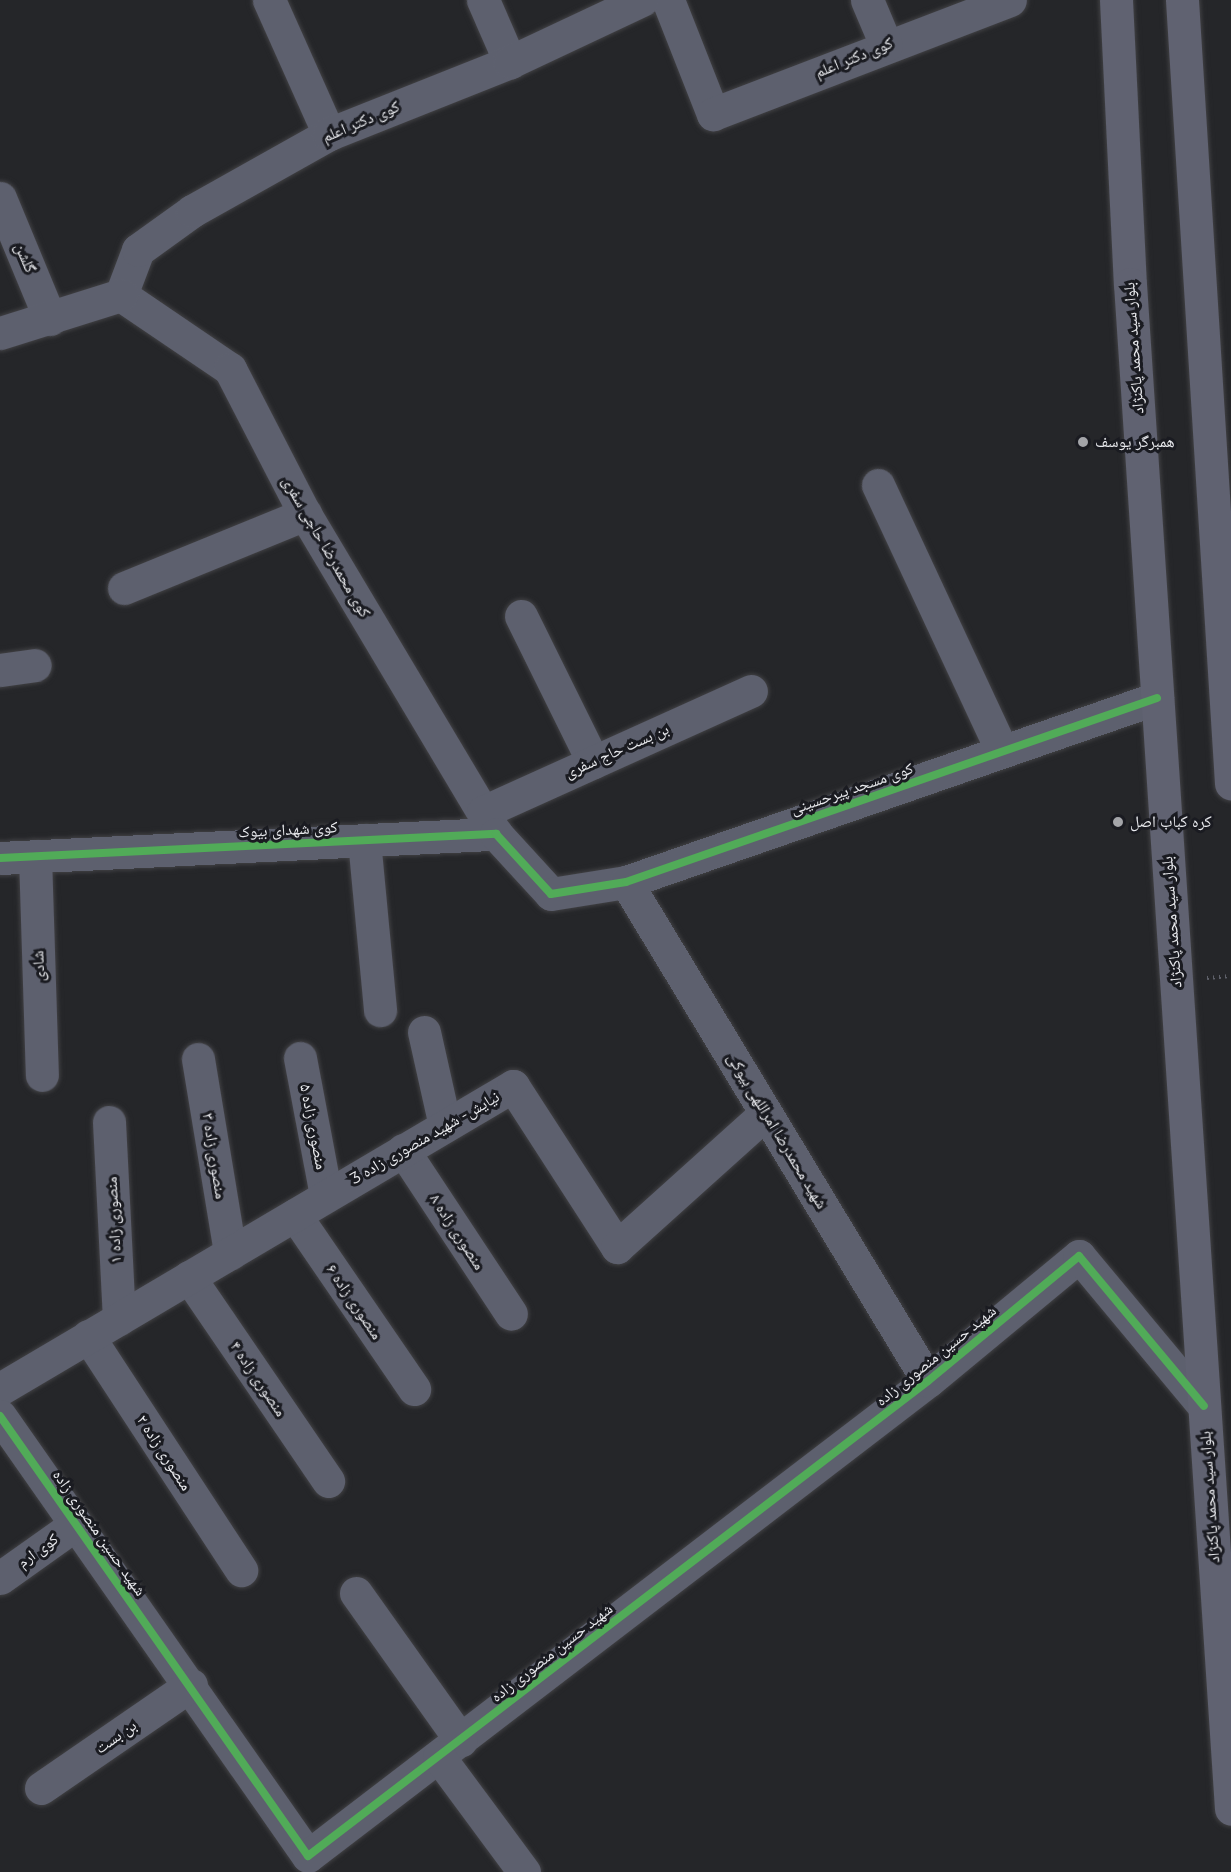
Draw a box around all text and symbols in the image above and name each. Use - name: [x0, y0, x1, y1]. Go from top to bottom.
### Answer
- street label: کوی دکتر اعلم: [812, 34, 896, 82]
- street label: کوی دکتر اعلم: [319, 97, 403, 147]
- street label: گلشن: [10, 240, 40, 276]
- street label: بلوار سید محمد پاکنژاد: [1120, 281, 1148, 415]
- place label: همبرگر یوسف: [1095, 432, 1175, 452]
- marker: همبرگر یوسف: [1076, 435, 1090, 449]
- street label: کوی محمدرضا حاجی سفری: [278, 473, 374, 621]
- street label: بن بست حاج سفری: [562, 719, 672, 783]
- street label: کوی مسجد پیرحسینی: [788, 759, 916, 819]
- place label: کره کباب اصل: [1130, 812, 1212, 832]
- marker: کره کباب اصل: [1111, 815, 1125, 829]
- street label: کوی شهدای بیوک: [238, 818, 338, 842]
- street label: بلوار سید محمد پاکنژاد: [1158, 855, 1186, 989]
- street label: شادی: [29, 950, 49, 982]
- street label: شهید محمدرضا امراللهی بیوکی: [723, 1050, 831, 1212]
- street label: منصوری زاده ۵: [295, 1083, 331, 1171]
- street label: نیایش- شهید منصوری زاده 3: [347, 1087, 503, 1189]
- street label: منصوری زاده ۳: [198, 1112, 230, 1200]
- street label: منصوری زاده ۱: [102, 1176, 126, 1264]
- street label: منصوری زاده ۸: [425, 1190, 489, 1274]
- street label: منصوری زاده ۶: [322, 1261, 386, 1343]
- street label: شهید حسین منصوری زاده: [872, 1301, 1000, 1411]
- street label: منصوری زاده ۴: [226, 1338, 290, 1420]
- street label: منصوری زاده ۲: [132, 1411, 196, 1495]
- street label: بلوار سید محمد پاکنژاد: [1196, 1430, 1224, 1564]
- street label: شهید حسین منصوری زاده: [48, 1466, 150, 1600]
- street label: کوی ارم: [14, 1530, 62, 1572]
- street label: شهید حسین منصوری زاده: [487, 1599, 617, 1707]
- street label: بن بست: [92, 1716, 140, 1758]

